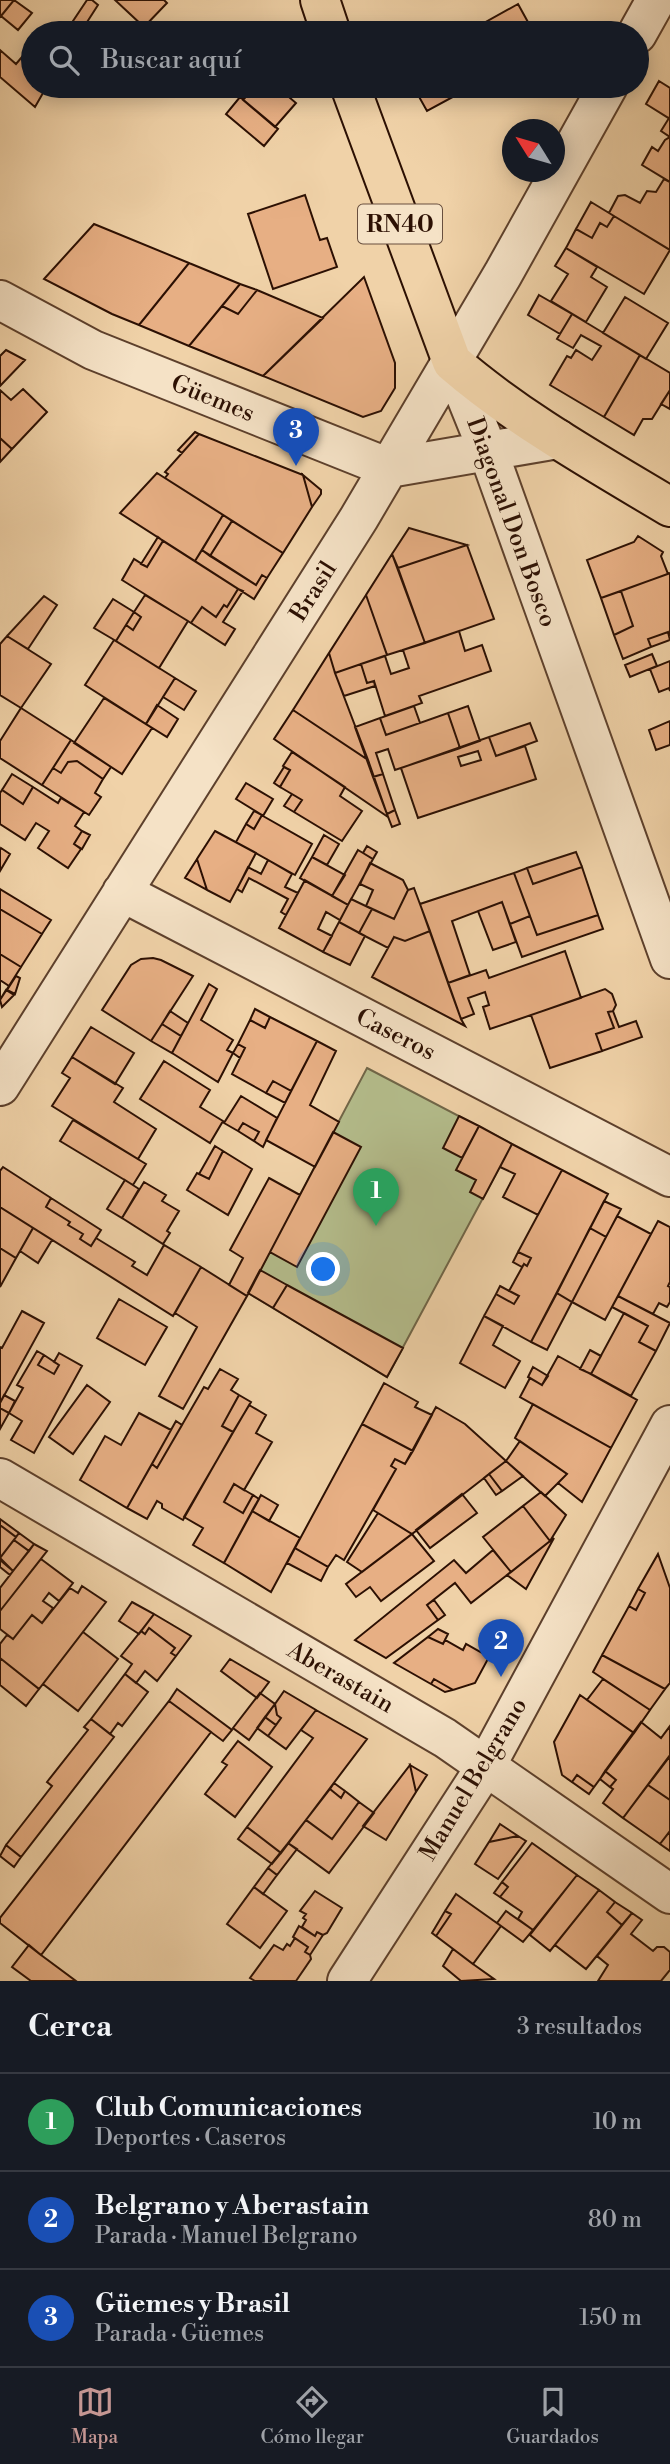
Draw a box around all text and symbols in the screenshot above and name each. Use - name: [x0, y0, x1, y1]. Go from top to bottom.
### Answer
- search box: [21, 21, 649, 98]
- icon: search: [45, 41, 83, 79]
- text: Buscar aquí: [101, 44, 241, 76]
- north arrow: [502, 119, 565, 182]
- road number: RN40: [358, 204, 442, 244]
- street label: Güemes: [167, 369, 259, 429]
- pin: 3: [273, 408, 319, 466]
- street label: Diagonal Don Bosco: [459, 413, 563, 631]
- street label: Brasil: [283, 556, 344, 628]
- street label: Caseros: [351, 1002, 440, 1068]
- pin: 1: [353, 1168, 399, 1226]
- your location: [306, 1252, 340, 1286]
- pin: 2: [478, 1619, 524, 1677]
- street label: Aberastain: [281, 1635, 399, 1720]
- street label: Manuel Belgrano: [413, 1693, 534, 1866]
- text: Cerca: [28, 2008, 112, 2046]
- text: 3 resultados: [517, 2013, 642, 2041]
- text: Club Comunicaciones: [95, 2092, 362, 2124]
- text: 1: [45, 2108, 57, 2136]
- text: 10 m: [593, 2108, 642, 2136]
- text: Deportes · Caseros: [95, 2124, 286, 2152]
- text: Belgrano y Aberastain: [95, 2190, 369, 2222]
- text: 2: [44, 2206, 58, 2234]
- text: 80 m: [588, 2206, 642, 2234]
- text: Parada · Manuel Belgrano: [95, 2222, 358, 2250]
- text: Güemes y Brasil: [95, 2288, 290, 2320]
- text: 3: [44, 2304, 58, 2332]
- text: 150 m: [579, 2304, 642, 2332]
- text: Parada · Güemes: [95, 2320, 264, 2348]
- tab: Mapa: [71, 2383, 118, 2449]
- tab: Cómo llegar: [260, 2383, 364, 2449]
- tab: Guardados: [506, 2383, 599, 2449]

